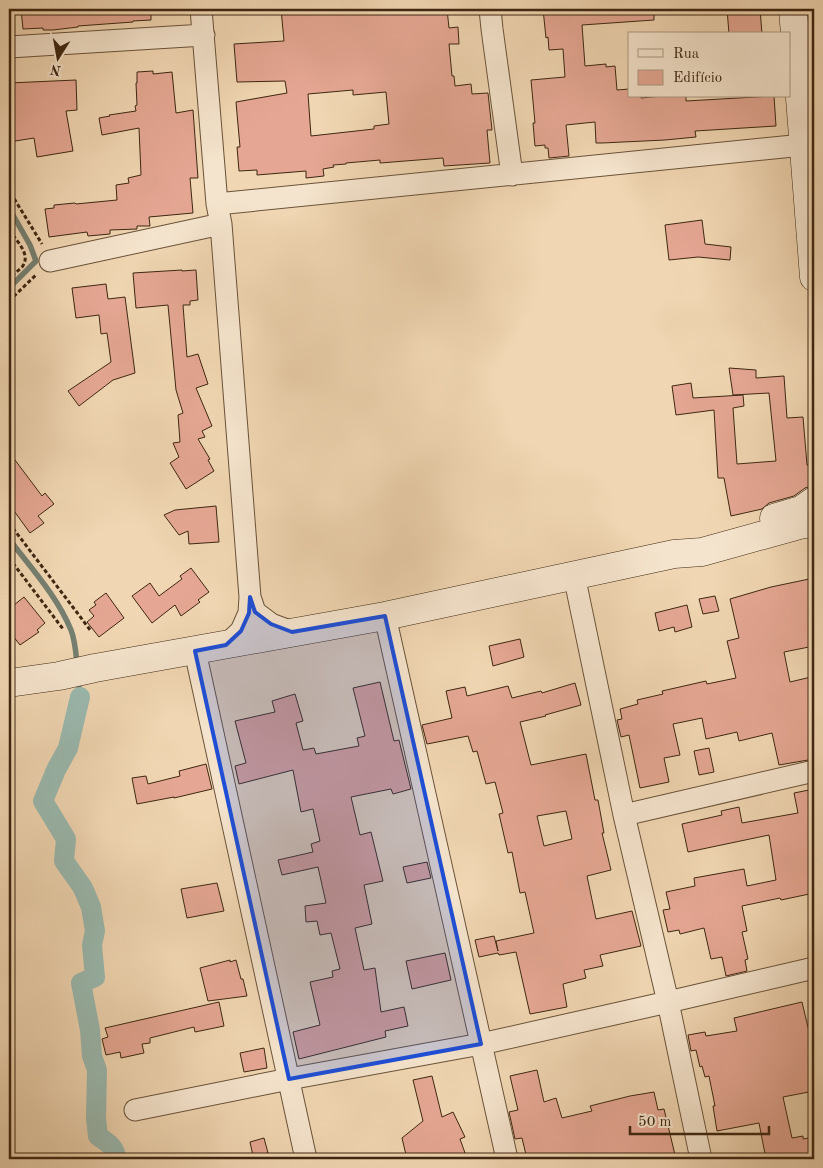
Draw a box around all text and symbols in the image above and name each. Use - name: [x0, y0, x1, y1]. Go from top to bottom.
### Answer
- north arrow: [32, 32, 82, 82]
- legend: [628, 32, 790, 98]
- text: Rua: [673, 47, 700, 62]
- text: N: [49, 62, 62, 78]
- text: Edifício: [673, 71, 722, 86]
- scale bar: [630, 1103, 769, 1135]
- text: 50 m: [638, 1115, 672, 1130]

